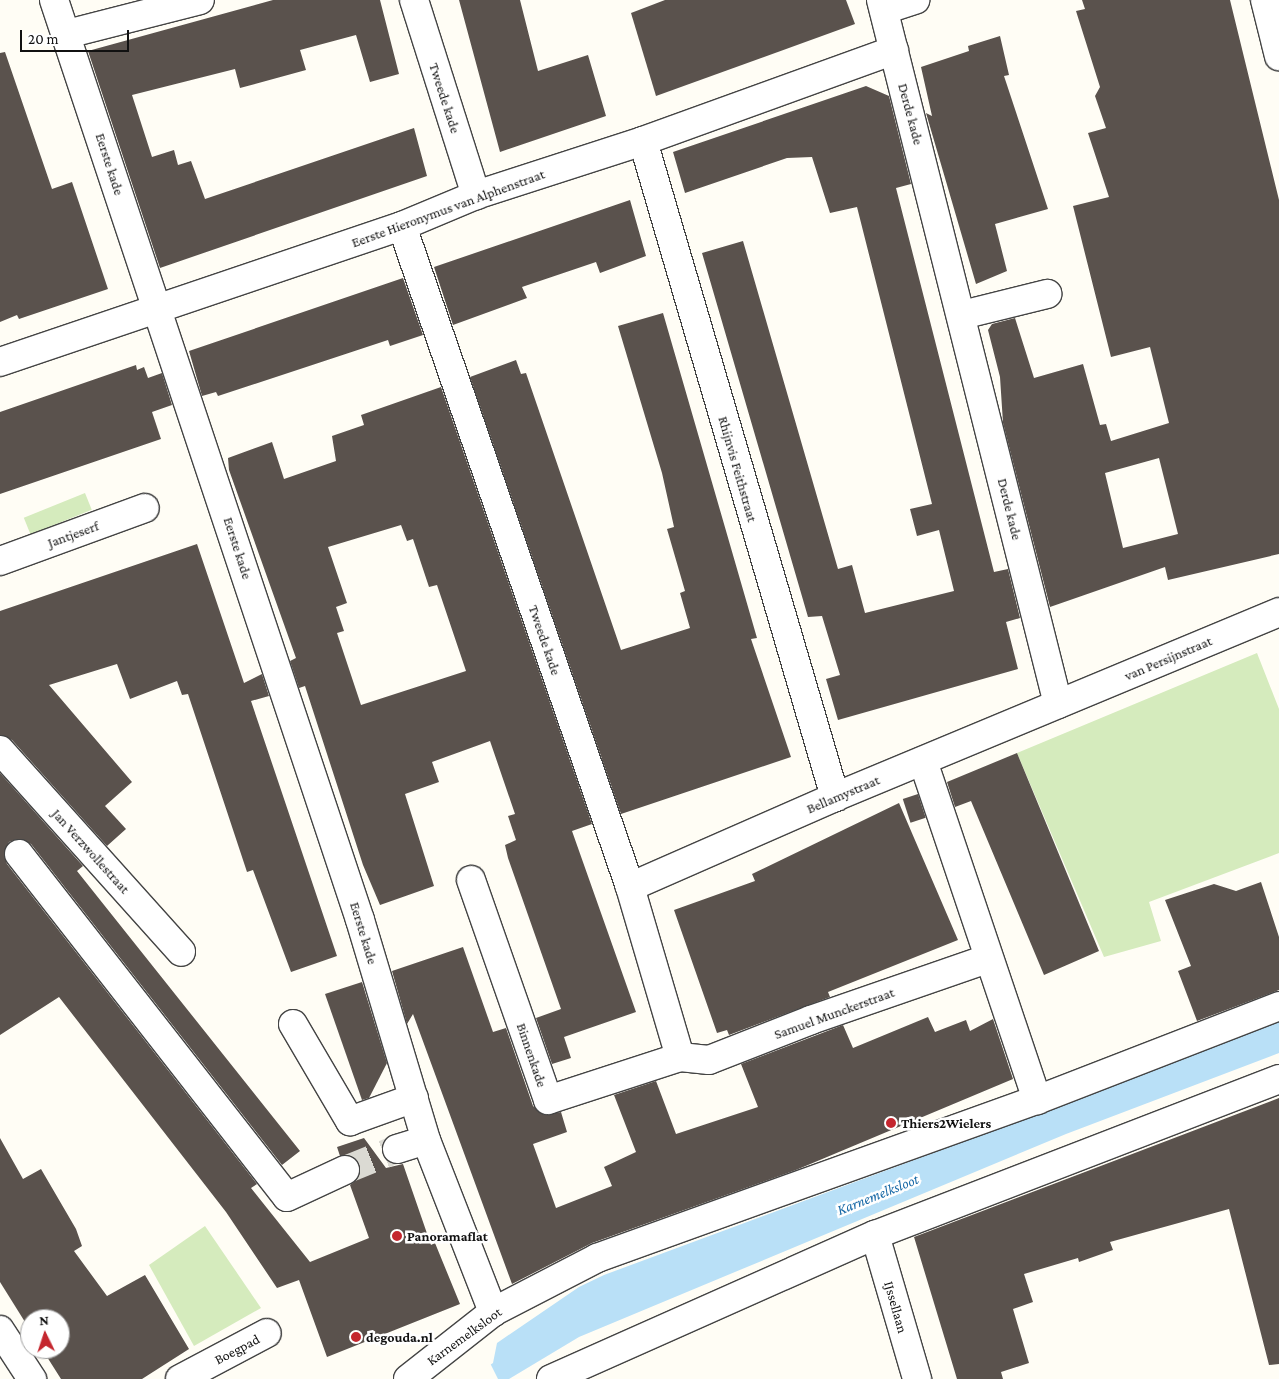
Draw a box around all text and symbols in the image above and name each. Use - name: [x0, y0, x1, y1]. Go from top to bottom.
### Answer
- scale bar: [22, 20, 131, 52]
- text: 20 m: [28, 31, 59, 47]
- street label: Tweede kade: [426, 61, 464, 135]
- street label: Derde kade: [895, 81, 927, 147]
- street label: Eerste kade: [92, 131, 128, 197]
- street label: Eerste Hieronymus van Alphenstraat: [349, 165, 547, 251]
- street label: Rhijnvis Feithstraat: [715, 414, 761, 524]
- street label: Derde kade: [994, 476, 1026, 542]
- street label: Eerste kade: [220, 515, 256, 581]
- street label: Jantjeserf: [45, 517, 101, 551]
- street label: Tweede kade: [525, 603, 565, 677]
- street label: van Persijnstraat: [1122, 632, 1214, 684]
- street label: Bellamystraat: [804, 771, 882, 817]
- street label: Jan Verzwollestraat: [49, 805, 133, 897]
- street label: Eerste kade: [347, 900, 381, 966]
- street label: Samuel Munckerstraat: [772, 983, 896, 1043]
- street label: Binnenkade: [513, 1021, 551, 1089]
- place label: Thiers2Wielers: [901, 1115, 991, 1131]
- marker: Thiers2Wielers: [885, 1117, 897, 1129]
- water label: Karnemelksloot: [835, 1170, 921, 1220]
- place label: Panoramaflat: [407, 1228, 488, 1244]
- marker: Panoramaflat: [391, 1230, 403, 1242]
- street label: IJssellaan: [881, 1279, 911, 1335]
- street label: Karnemelksloot: [423, 1303, 505, 1369]
- north arrow: [20, 1309, 70, 1359]
- text: N: [39, 1312, 49, 1328]
- place label: degouda.nl: [366, 1329, 433, 1345]
- street label: Boegpad: [212, 1330, 262, 1368]
- marker: degouda.nl: [350, 1331, 362, 1343]

